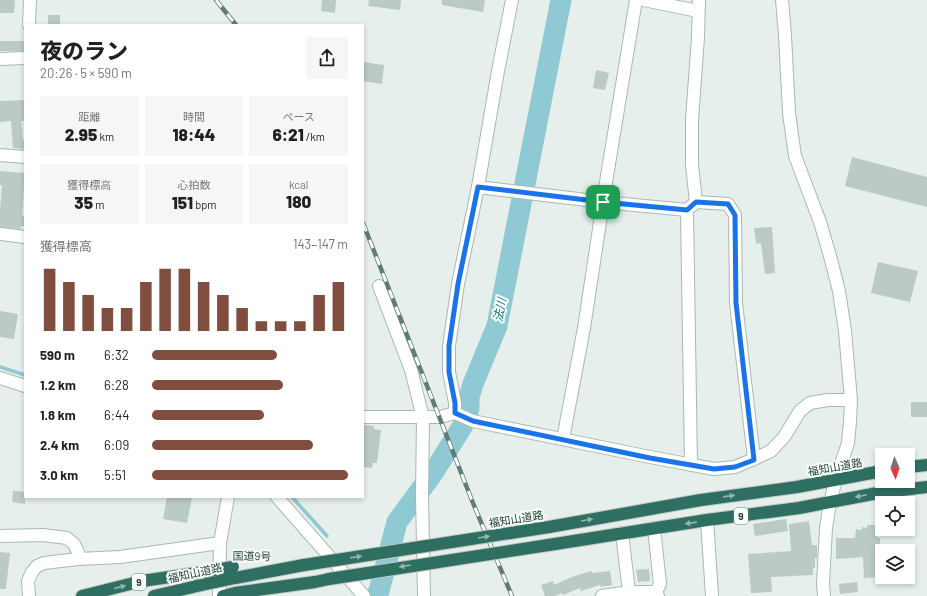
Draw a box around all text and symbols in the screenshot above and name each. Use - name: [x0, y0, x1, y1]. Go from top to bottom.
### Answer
- text: 夜のラン: [40, 37, 128, 63]
- button: share: [306, 37, 348, 79]
- text: 20:26 · 5 × 590 m: [40, 65, 132, 81]
- text: 距離: [78, 110, 100, 123]
- text: 時間: [183, 110, 205, 123]
- text: ペース: [282, 110, 315, 123]
- text: 2.95: [65, 124, 97, 144]
- text: 18:44: [173, 124, 215, 144]
- text: 6:21: [272, 124, 304, 144]
- text: km: [97, 130, 114, 143]
- text: /km: [304, 130, 325, 143]
- text: 獲得標高: [67, 178, 111, 191]
- text: 心拍数: [177, 178, 210, 191]
- text: kcal: [289, 178, 308, 191]
- pin: [586, 185, 620, 219]
- text: 180: [286, 191, 311, 211]
- icon: arrive: [592, 191, 614, 213]
- text: 35: [74, 192, 93, 212]
- text: 151: [172, 192, 193, 212]
- text: m: [93, 198, 104, 211]
- text: bpm: [193, 198, 216, 211]
- text: 143–147 m: [293, 236, 348, 252]
- text: 獲得標高: [40, 238, 92, 254]
- water label: 法川: [490, 295, 509, 323]
- text: 590 m: [40, 347, 75, 363]
- text: 6:32: [104, 347, 129, 363]
- text: 1.2 km: [40, 377, 76, 393]
- text: 6:28: [104, 377, 129, 393]
- text: 1.8 km: [40, 407, 76, 423]
- text: 6:44: [104, 407, 129, 423]
- text: 2.4 km: [40, 437, 79, 453]
- text: 6:09: [104, 437, 129, 453]
- north arrow: [875, 448, 915, 488]
- map controls: [875, 448, 915, 584]
- street label: 福知山道路: [807, 455, 863, 478]
- text: 3.0 km: [40, 467, 78, 483]
- text: 5:51: [104, 467, 126, 483]
- one-way arrow: [723, 493, 735, 499]
- one-way arrow: [855, 494, 867, 500]
- button: locate: [875, 496, 915, 536]
- street label: 福知山道路: [488, 508, 544, 529]
- road number: 9: [734, 508, 748, 524]
- one-way arrow: [581, 517, 594, 523]
- one-way arrow: [685, 520, 697, 526]
- one-way arrow: [478, 534, 490, 540]
- button: layers: [875, 544, 915, 584]
- street label: 国道9号: [233, 549, 271, 562]
- one-way arrow: [350, 554, 362, 560]
- street label: 福知山道路: [167, 560, 223, 585]
- one-way arrow: [399, 563, 412, 569]
- road number: 9: [132, 574, 146, 590]
- one-way arrow: [114, 583, 126, 589]

